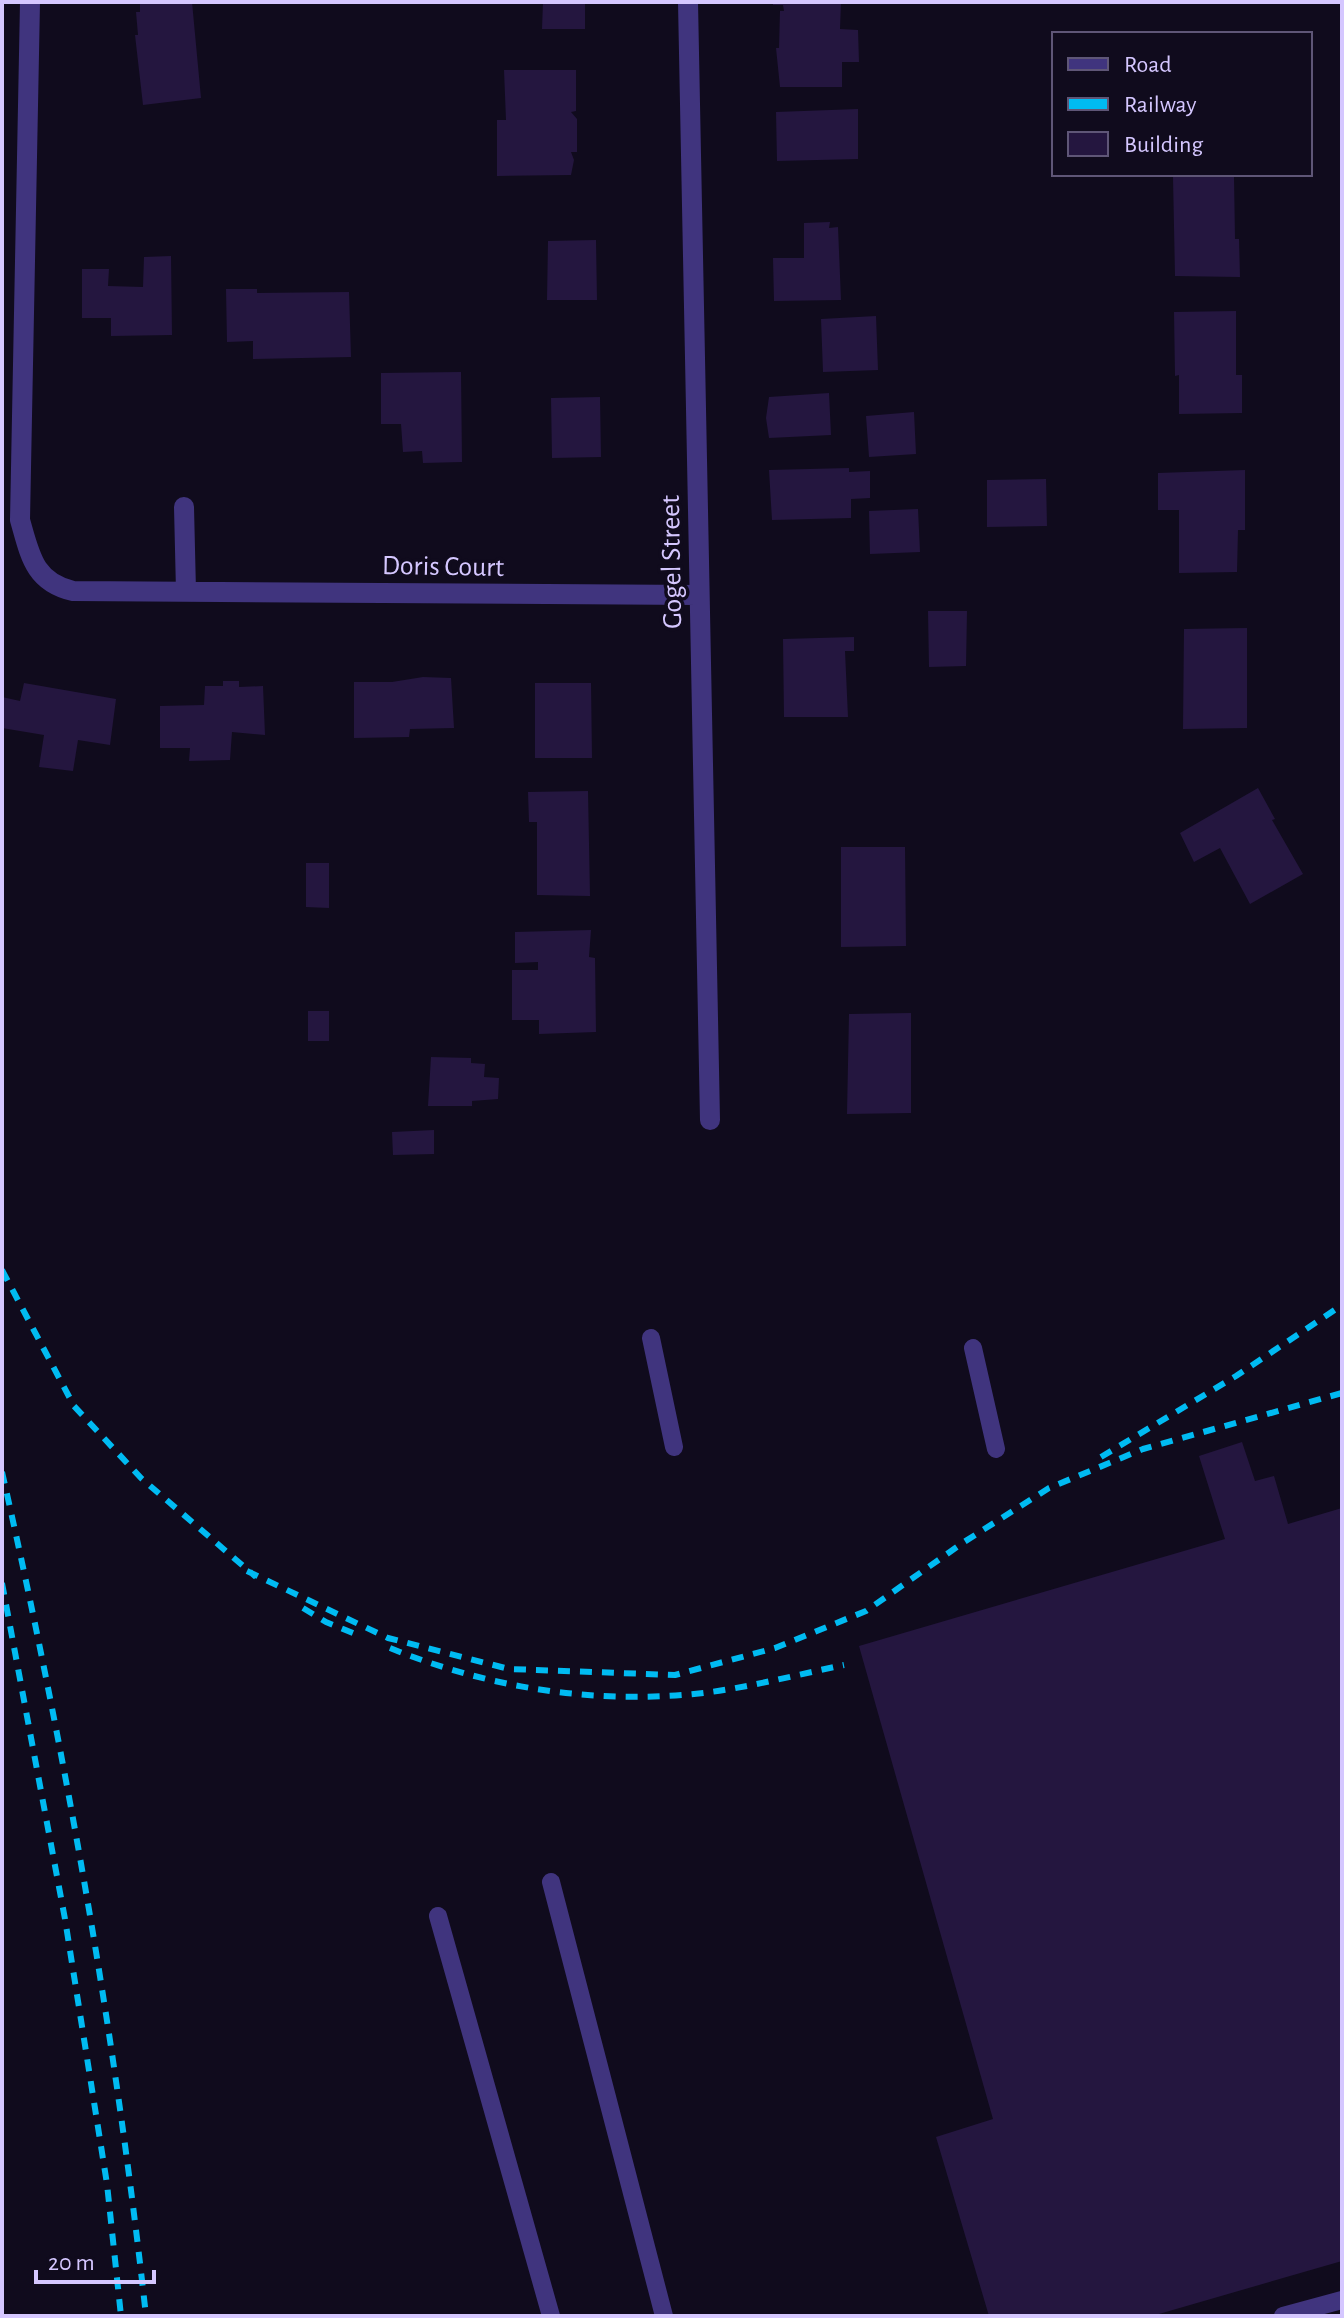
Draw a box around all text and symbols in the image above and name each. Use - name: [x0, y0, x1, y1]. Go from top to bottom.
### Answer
- legend: [1052, 32, 1312, 176]
- text: Road: [1124, 53, 1172, 77]
- text: Railway: [1124, 93, 1196, 117]
- text: Building: [1124, 133, 1203, 157]
- street label: Gogel Street: [657, 495, 687, 629]
- street label: Doris Court: [382, 552, 504, 582]
- scale bar: [36, 2234, 154, 2284]
- text: 20 m: [48, 2251, 95, 2275]

